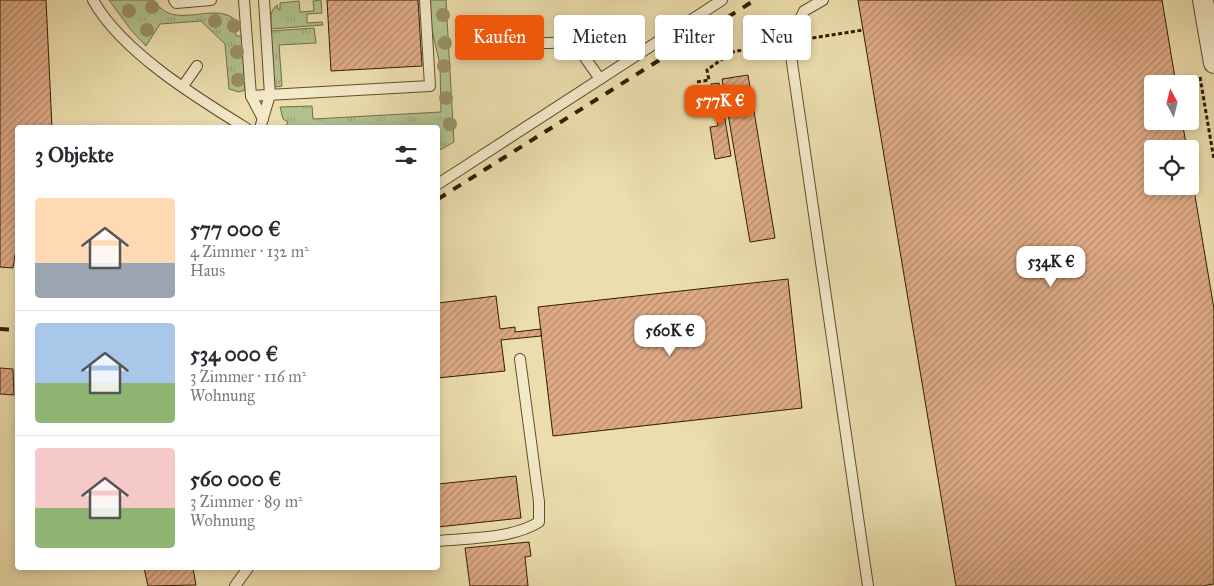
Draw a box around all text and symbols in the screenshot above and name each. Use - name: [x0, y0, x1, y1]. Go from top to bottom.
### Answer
- chip: Kaufen: [455, 15, 544, 60]
- chip: Mieten: [554, 15, 645, 60]
- chip: Filter: [655, 15, 733, 60]
- chip: Neu: [743, 15, 811, 60]
- north arrow: [1144, 75, 1199, 130]
- map controls: [1144, 75, 1199, 195]
- pin: 577K €: [679, 84, 761, 127]
- text: 577K €: [695, 91, 745, 110]
- button: locate: [1144, 140, 1199, 195]
- icon: filters: [392, 141, 420, 169]
- text: 3 Objekte: [35, 142, 114, 168]
- text: 577 000 €: [190, 216, 281, 242]
- icon: home: [75, 218, 135, 278]
- text: 4 Zimmer · 132 m²: [190, 242, 309, 261]
- pin: 534K €: [1010, 246, 1092, 288]
- text: 534K €: [1027, 252, 1075, 271]
- text: Haus: [190, 261, 225, 280]
- pin: 560K €: [629, 314, 711, 357]
- text: 560K €: [645, 321, 695, 340]
- text: 534 000 €: [190, 341, 278, 367]
- icon: home: [75, 343, 135, 403]
- text: 3 Zimmer · 116 m²: [190, 367, 306, 386]
- text: Wohnung: [190, 386, 255, 405]
- text: 560 000 €: [190, 466, 281, 492]
- icon: home: [75, 468, 135, 528]
- text: 3 Zimmer · 89 m²: [190, 492, 303, 511]
- text: Wohnung: [190, 511, 255, 530]

